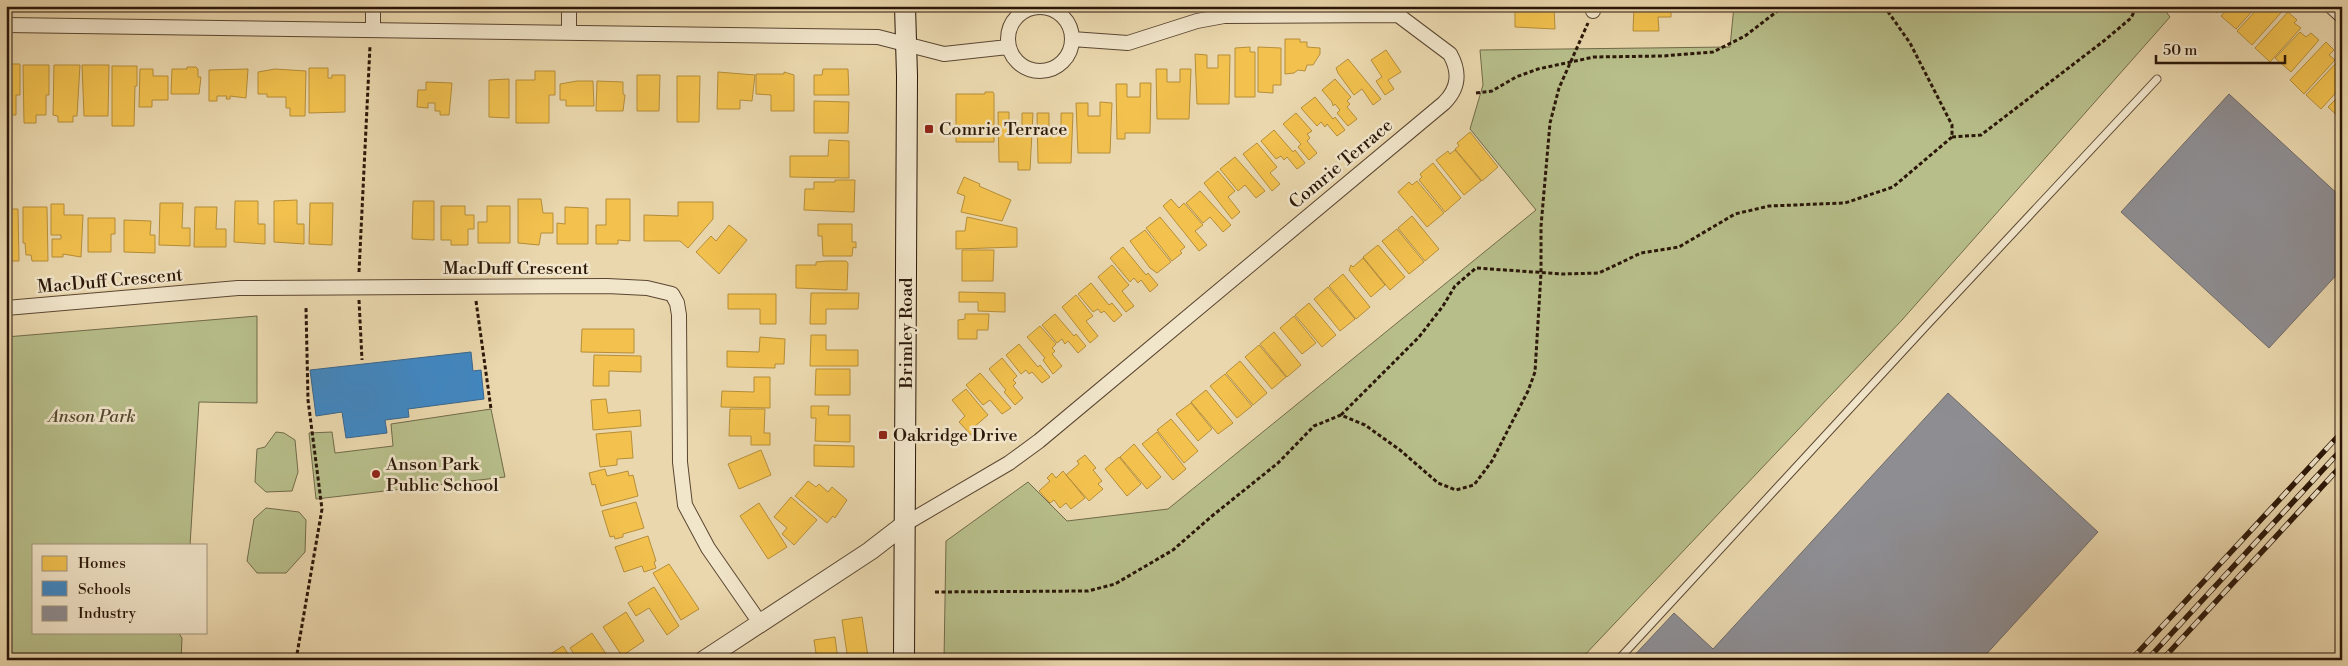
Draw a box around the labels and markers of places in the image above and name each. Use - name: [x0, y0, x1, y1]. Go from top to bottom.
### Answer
- place label: Comrie Terrace: [939, 118, 1067, 141]
- marker: Comrie Terrace: [923, 123, 935, 135]
- place label: Oakridge Drive: [893, 424, 1018, 447]
- marker: Oakridge Drive: [877, 429, 889, 441]
- place label: Anson Park Public School: [385, 453, 499, 497]
- marker: Anson Park Public School: [370, 468, 382, 480]

